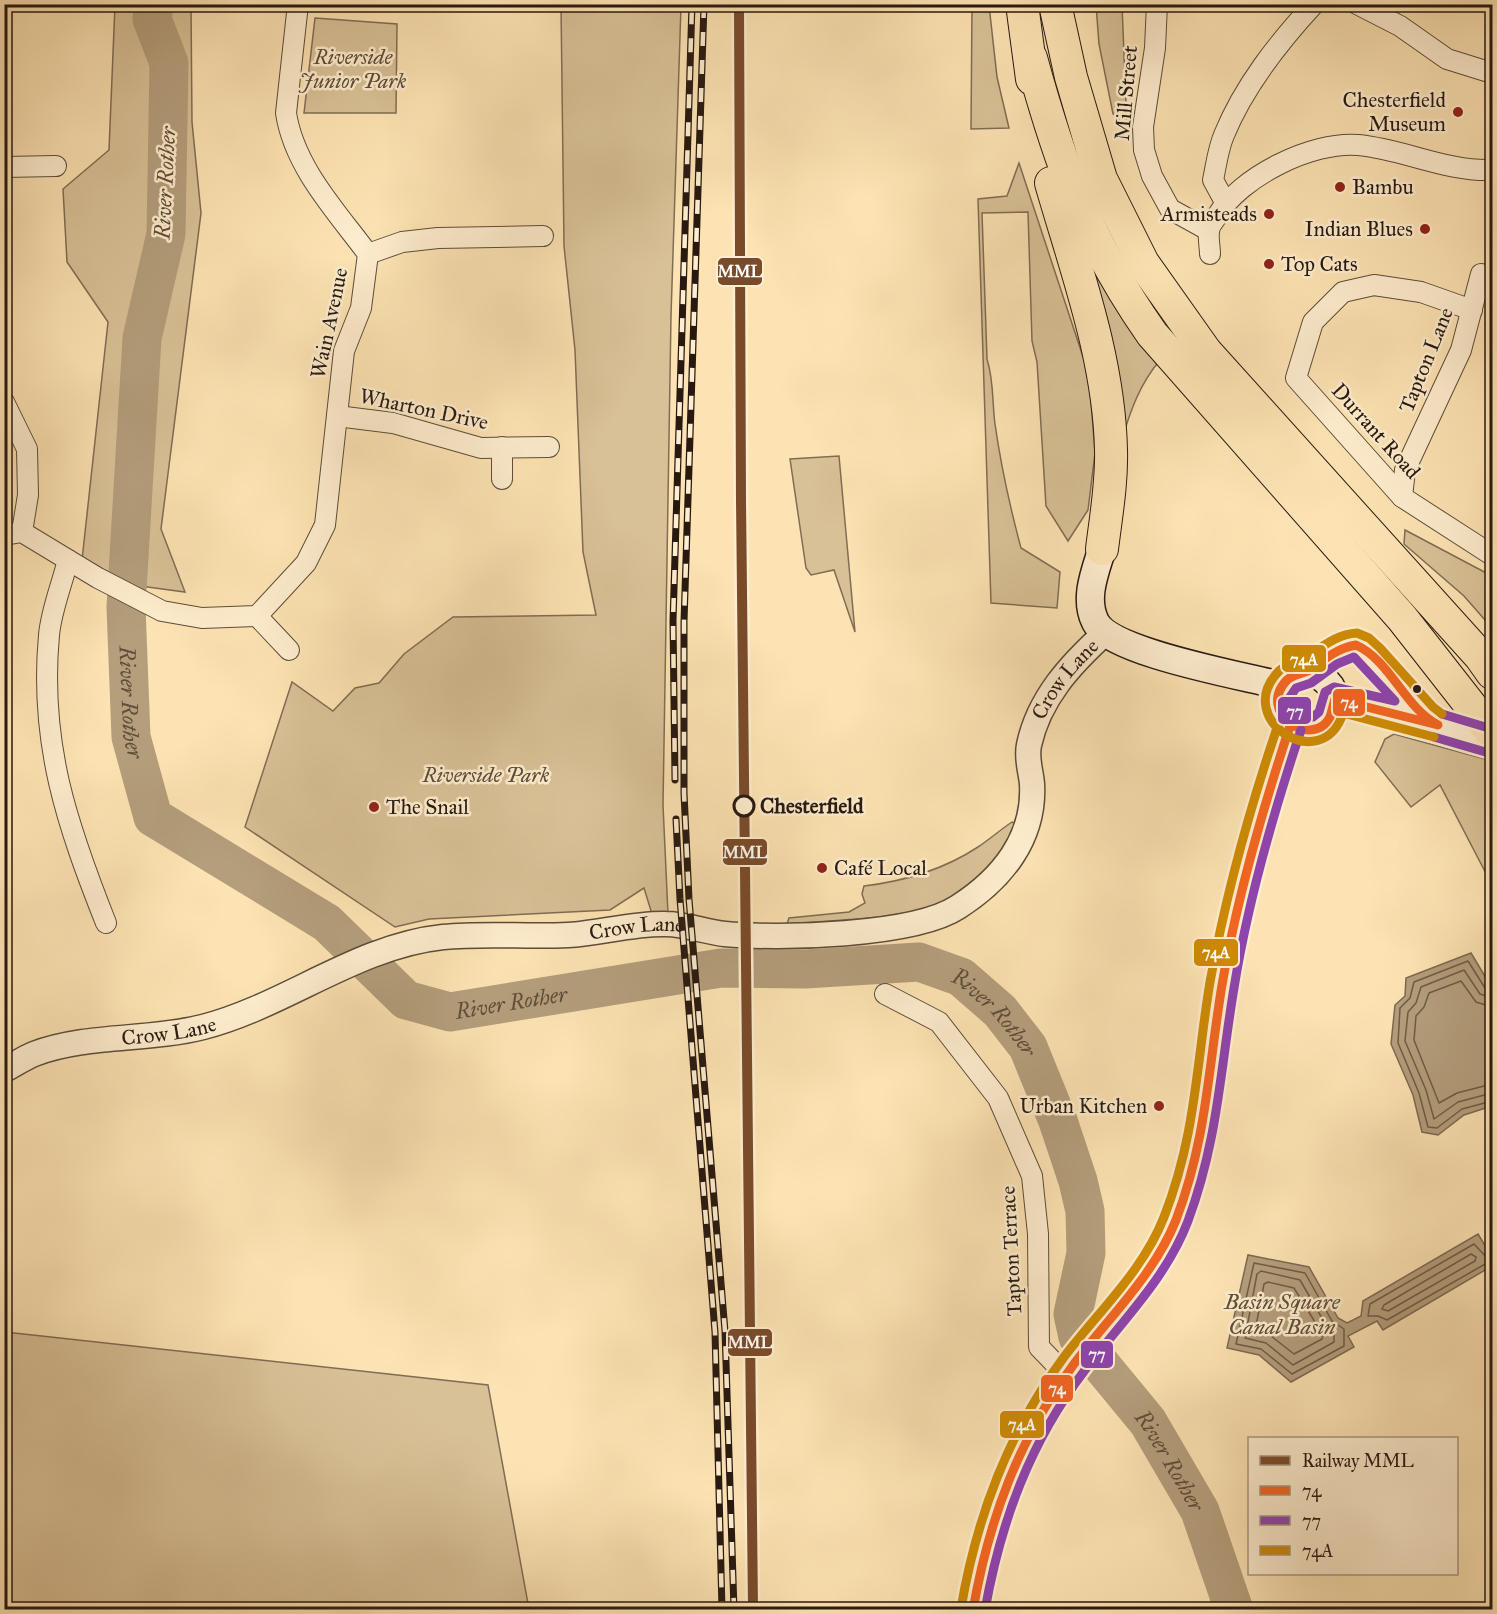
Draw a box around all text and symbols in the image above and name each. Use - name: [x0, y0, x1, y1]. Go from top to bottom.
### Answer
- park label: Riverside Junior Park: [299, 44, 407, 94]
- street label: Mill Street: [1109, 44, 1143, 142]
- place label: Chesterfield Museum: [1343, 87, 1446, 137]
- marker: Chesterfield Museum: [1451, 105, 1465, 119]
- water label: River Rother: [149, 124, 182, 241]
- place label: Bambu: [1352, 174, 1414, 200]
- marker: Bambu: [1333, 180, 1347, 194]
- place label: Armisteads: [1160, 201, 1257, 227]
- marker: Armisteads: [1262, 207, 1276, 221]
- place label: Indian Blues: [1305, 216, 1413, 242]
- marker: Indian Blues: [1418, 222, 1432, 236]
- place label: Top Cats: [1281, 251, 1358, 277]
- line badge: MML: [717, 257, 763, 286]
- marker: Top Cats: [1262, 257, 1276, 271]
- text: MML: [718, 262, 763, 281]
- street label: Wain Avenue: [305, 265, 353, 381]
- street label: Tapton Lane: [1393, 303, 1459, 416]
- street label: Durrant Road: [1326, 378, 1426, 485]
- street label: Wharton Drive: [357, 383, 491, 435]
- street label: Crow Lane: [1026, 633, 1104, 724]
- water label: River Rother: [114, 644, 150, 763]
- line badge: 74A: [1281, 644, 1327, 673]
- text: 74A: [1290, 650, 1318, 670]
- unlabelled marker: [1411, 683, 1423, 695]
- line badge: 74: [1332, 688, 1366, 717]
- text: 74: [1340, 693, 1359, 713]
- line badge: 77: [1277, 696, 1312, 725]
- text: 77: [1286, 702, 1304, 721]
- park label: Riverside Park: [422, 762, 550, 788]
- place label: Chesterfield: [760, 793, 864, 819]
- place label: The Snail: [386, 794, 469, 820]
- marker: Chesterfield: [733, 795, 755, 817]
- marker: The Snail: [367, 800, 381, 814]
- line badge: MML: [722, 838, 768, 866]
- text: MML: [723, 843, 768, 862]
- place label: Café Local: [834, 855, 927, 881]
- marker: Café Local: [815, 861, 829, 875]
- street label: Crow Lane: [587, 911, 686, 946]
- line badge: 74A: [1193, 938, 1239, 967]
- text: 74A: [1202, 943, 1230, 963]
- water label: River Rother: [948, 961, 1044, 1061]
- water label: River Rother: [452, 979, 571, 1025]
- street label: Crow Lane: [120, 1011, 220, 1051]
- place label: Urban Kitchen: [1020, 1093, 1147, 1119]
- marker: Urban Kitchen: [1152, 1099, 1166, 1113]
- street label: Tapton Terrace: [995, 1185, 1027, 1317]
- water label: Basin Square Canal Basin: [1223, 1288, 1341, 1340]
- line badge: MML: [727, 1328, 773, 1357]
- text: MML: [728, 1333, 773, 1352]
- line badge: 77: [1080, 1340, 1114, 1369]
- text: 77: [1088, 1345, 1106, 1364]
- line badge: 74: [1040, 1374, 1074, 1403]
- text: 74: [1048, 1379, 1067, 1399]
- water label: River Rother: [1129, 1403, 1211, 1517]
- line badge: 74A: [999, 1410, 1045, 1439]
- text: 74A: [1008, 1415, 1036, 1435]
- legend: [1248, 1437, 1458, 1575]
- text: Railway MML: [1302, 1450, 1414, 1472]
- text: 74: [1302, 1480, 1322, 1502]
- text: 77: [1302, 1510, 1321, 1532]
- text: 74A: [1302, 1540, 1333, 1562]

